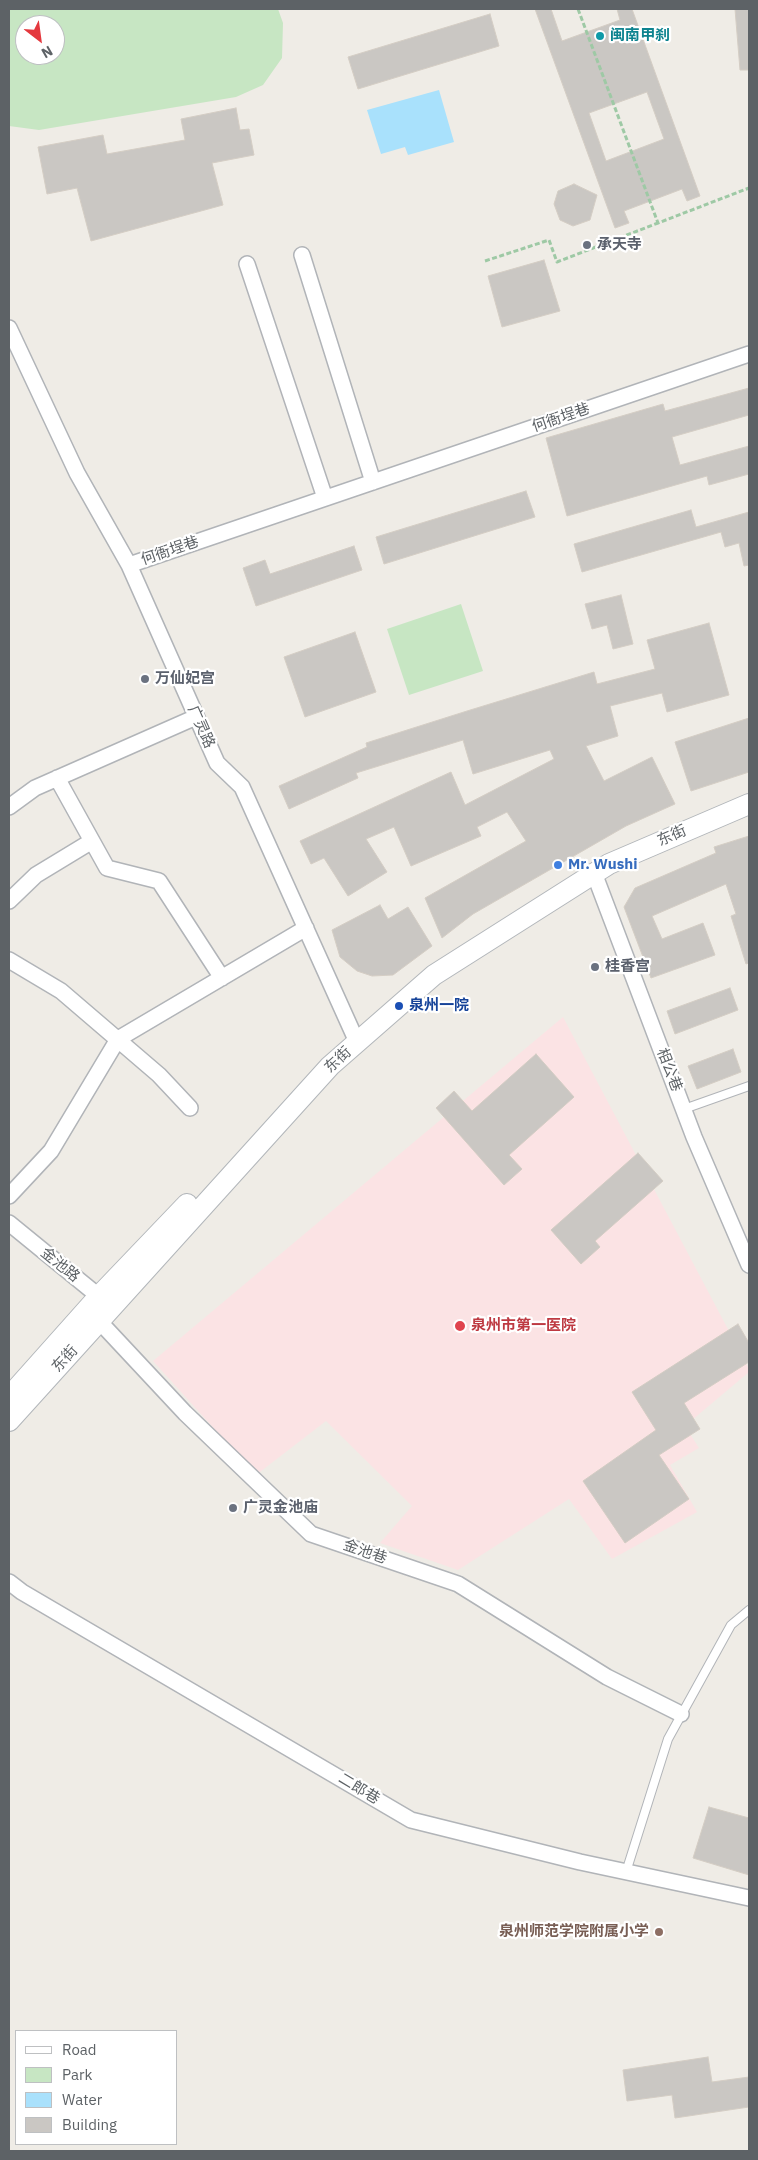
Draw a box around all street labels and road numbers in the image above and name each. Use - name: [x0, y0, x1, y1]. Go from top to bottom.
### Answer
- street label: 何衙埕巷: [530, 400, 592, 436]
- street label: 何衙埕巷: [139, 533, 201, 569]
- street label: 广灵路: [184, 703, 218, 751]
- street label: 东街: [655, 822, 689, 850]
- street label: 东街: [321, 1043, 355, 1077]
- street label: 相公巷: [653, 1046, 685, 1094]
- street label: 金池路: [37, 1244, 83, 1286]
- street label: 东街: [48, 1342, 82, 1376]
- street label: 金池巷: [341, 1536, 389, 1568]
- street label: 二郎巷: [335, 1770, 383, 1808]

